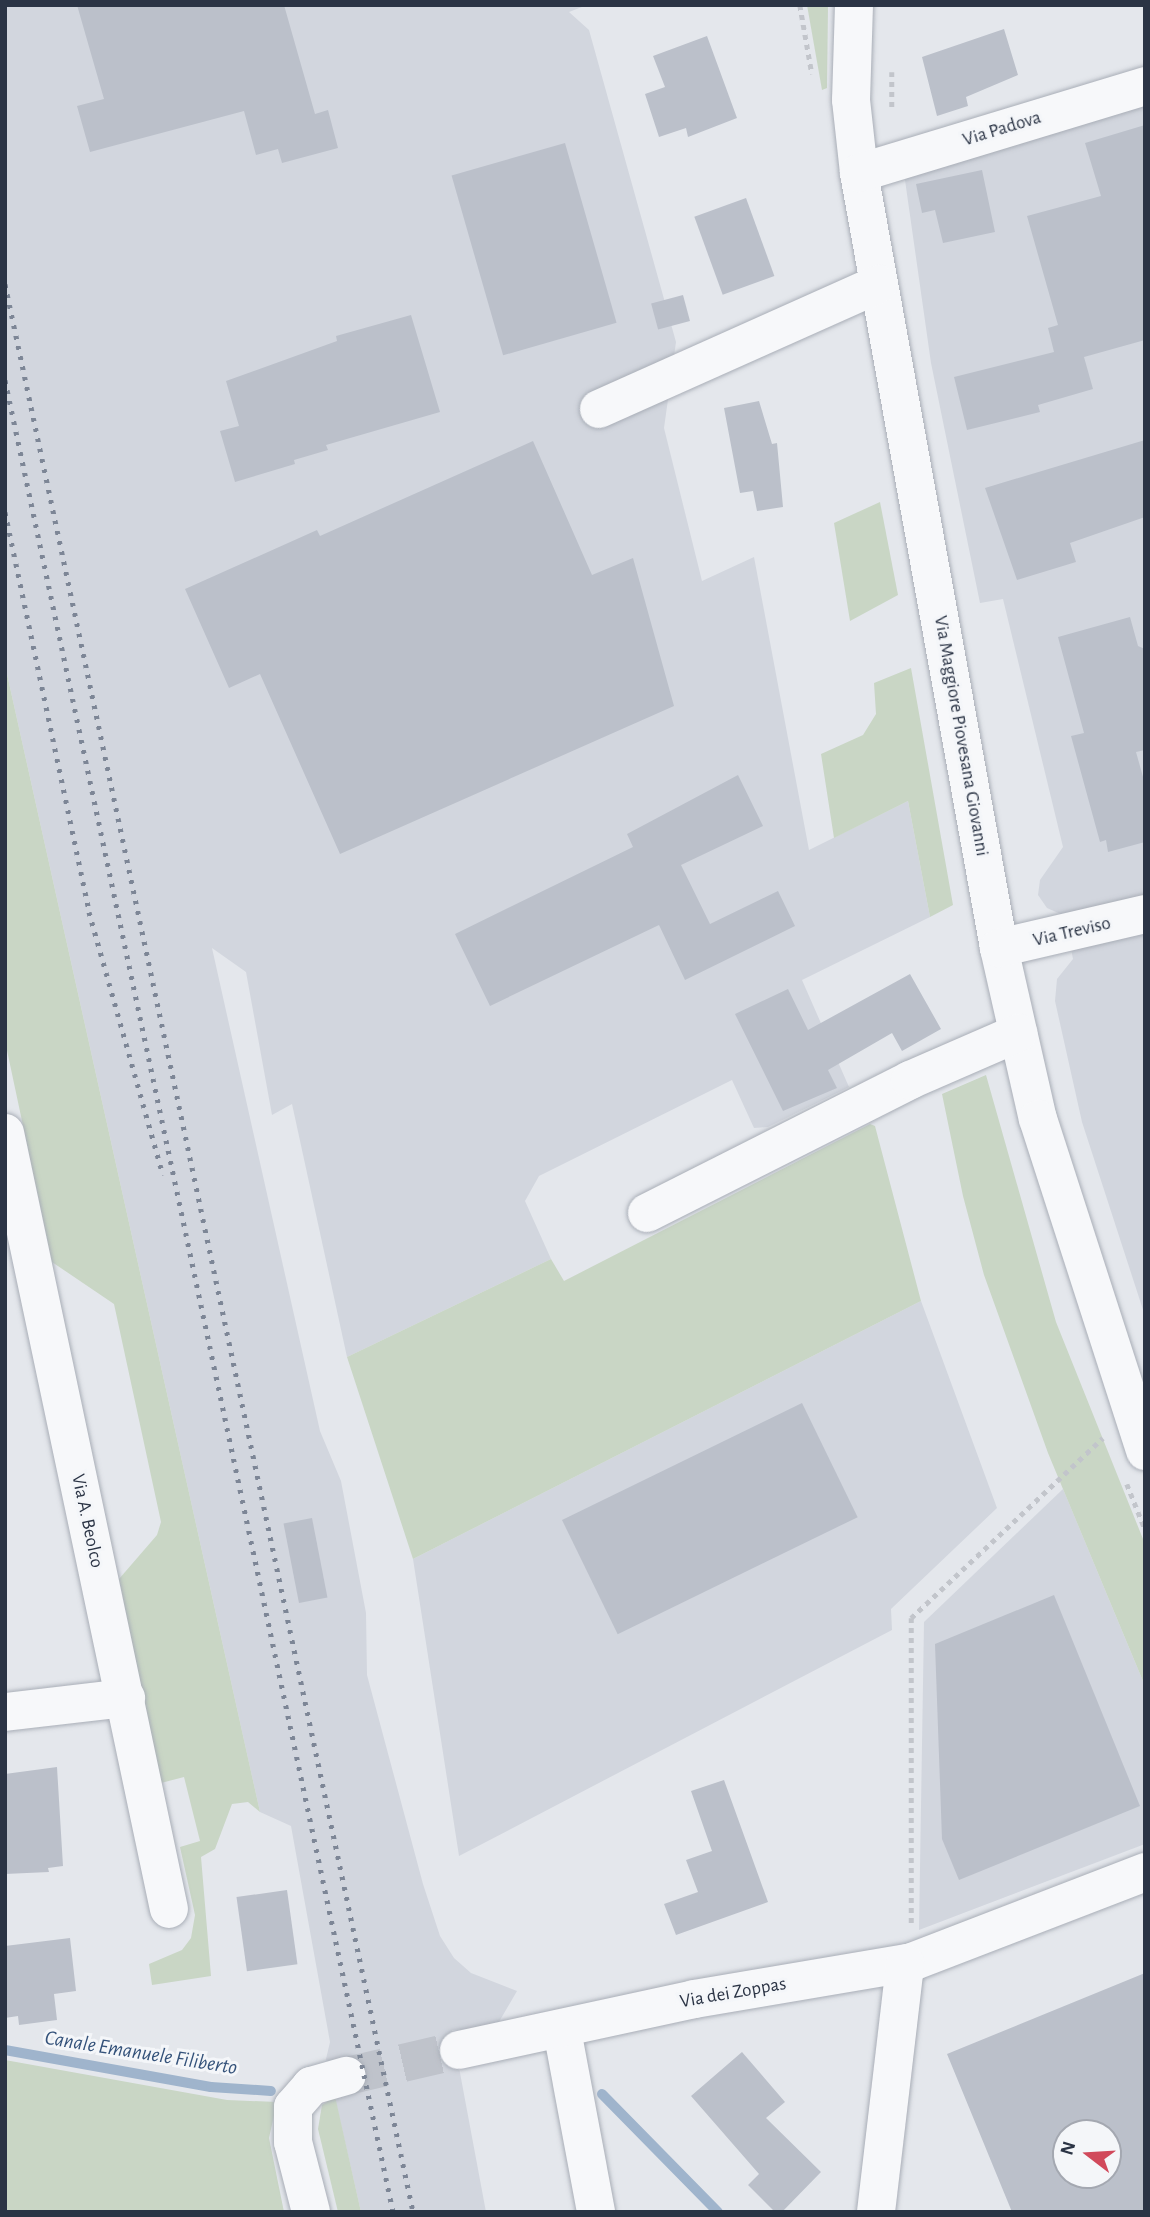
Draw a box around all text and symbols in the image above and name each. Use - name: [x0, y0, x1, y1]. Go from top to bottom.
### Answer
- street label: Via Padova: [960, 106, 1044, 152]
- street label: Via Maggiore Piovesana Giovanni: [929, 614, 993, 858]
- street label: Via Treviso: [1031, 912, 1113, 952]
- street label: Via A. Beolco: [66, 1472, 108, 1570]
- street label: Via dei Zoppas: [678, 1972, 788, 2014]
- water label: Canale Emanuele Filiberto: [43, 2025, 239, 2081]
- north arrow: [1052, 2119, 1122, 2189]
- text: N: [1057, 2139, 1079, 2157]

